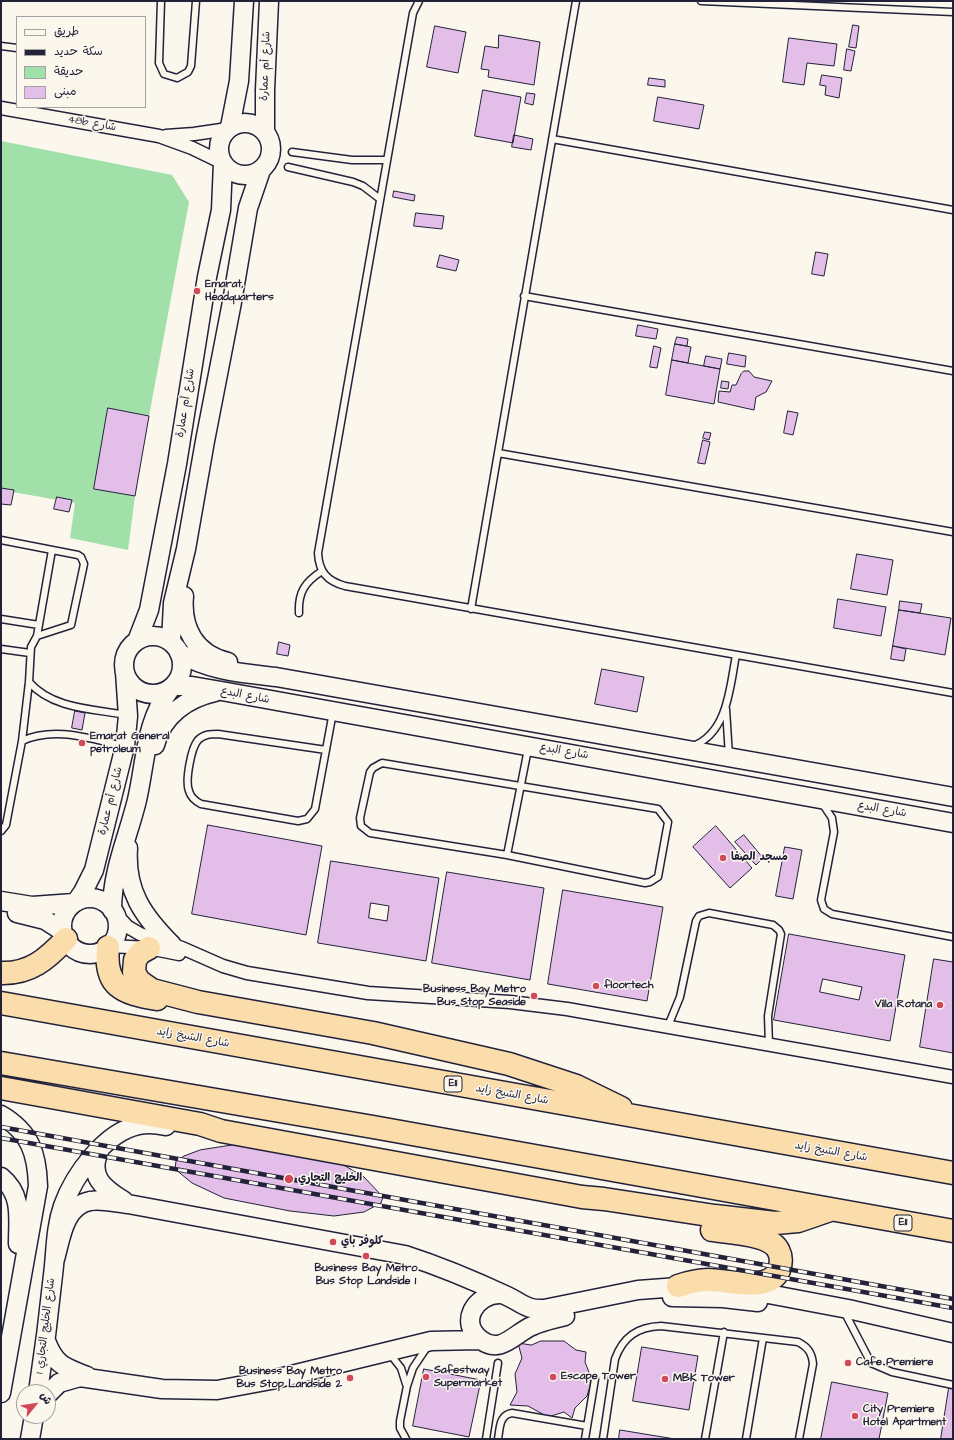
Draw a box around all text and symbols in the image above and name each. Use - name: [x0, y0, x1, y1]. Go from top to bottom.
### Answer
- legend: [16, 16, 146, 108]
- text: طريق: [54, 23, 79, 40]
- street label: شارع أم عمارة: [258, 31, 274, 101]
- text: سكة حديد: [54, 43, 103, 60]
- text: حديقة: [54, 63, 83, 80]
- text: مبنى: [54, 83, 77, 100]
- street label: 48b شارع: [67, 113, 117, 135]
- place label: Emarat, Headquarters: [205, 278, 274, 304]
- marker: Emarat, Headquarters: [192, 286, 202, 296]
- street label: شارع أم عمارة: [174, 367, 198, 439]
- street label: شارع البدع: [219, 685, 271, 707]
- place label: Emarat General petroleum: [90, 730, 170, 756]
- marker: Emarat General petroleum: [77, 738, 87, 748]
- street label: شارع البدع: [538, 741, 590, 763]
- street label: شارع أم عمارة: [96, 766, 126, 836]
- street label: شارع البدع: [856, 799, 908, 821]
- place label: مسجد الصفا: [731, 851, 788, 865]
- marker: مسجد الصفا: [718, 853, 728, 863]
- place label: floortech: [604, 979, 654, 993]
- marker: floortech: [591, 981, 601, 991]
- place label: Business Bay Metro Bus Stop Seaside: [423, 983, 526, 1009]
- marker: Business Bay Metro Bus Stop Seaside: [529, 991, 539, 1001]
- place label: Villa Rotana: [875, 998, 932, 1012]
- marker: Villa Rotana: [935, 1000, 945, 1010]
- street label: شارع الشيخ زايد: [156, 1025, 230, 1051]
- road number: E11: [444, 1076, 462, 1092]
- street label: شارع الشيخ زايد: [475, 1082, 549, 1108]
- street label: شارع الشيخ زايد: [794, 1139, 868, 1165]
- place label: الخليج التجاري: [298, 1172, 362, 1186]
- marker: الخليج التجاري: [283, 1173, 295, 1185]
- road number: E11: [894, 1215, 912, 1231]
- place label: كلوفر باي: [341, 1235, 383, 1249]
- marker: كلوفر باي: [328, 1237, 338, 1247]
- marker: Business Bay Metro Bus Stop Landside 1: [361, 1251, 371, 1261]
- place label: Business Bay Metro Bus Stop Landside 1: [314, 1262, 418, 1288]
- street label: شارع الخليج التجاري 1: [34, 1277, 58, 1375]
- place label: Cafe Premiere: [856, 1356, 934, 1370]
- marker: Cafe Premiere: [843, 1358, 853, 1368]
- place label: Safestway Supermarket: [434, 1364, 502, 1390]
- place label: Business Bay Metro Bus Stop Landside 2: [237, 1365, 342, 1391]
- place label: Escape Tower: [561, 1370, 636, 1384]
- marker: Safestway Supermarket: [421, 1372, 431, 1382]
- marker: Escape Tower: [548, 1372, 558, 1382]
- place label: MBK Tower: [673, 1372, 735, 1386]
- marker: Business Bay Metro Bus Stop Landside 2: [345, 1373, 355, 1383]
- marker: MBK Tower: [660, 1374, 670, 1384]
- north arrow: [16, 1384, 56, 1424]
- text: ش: [36, 1389, 55, 1407]
- place label: City Premiere Hotel Apartment: [863, 1403, 946, 1429]
- marker: City Premiere Hotel Apartment: [850, 1411, 860, 1421]

